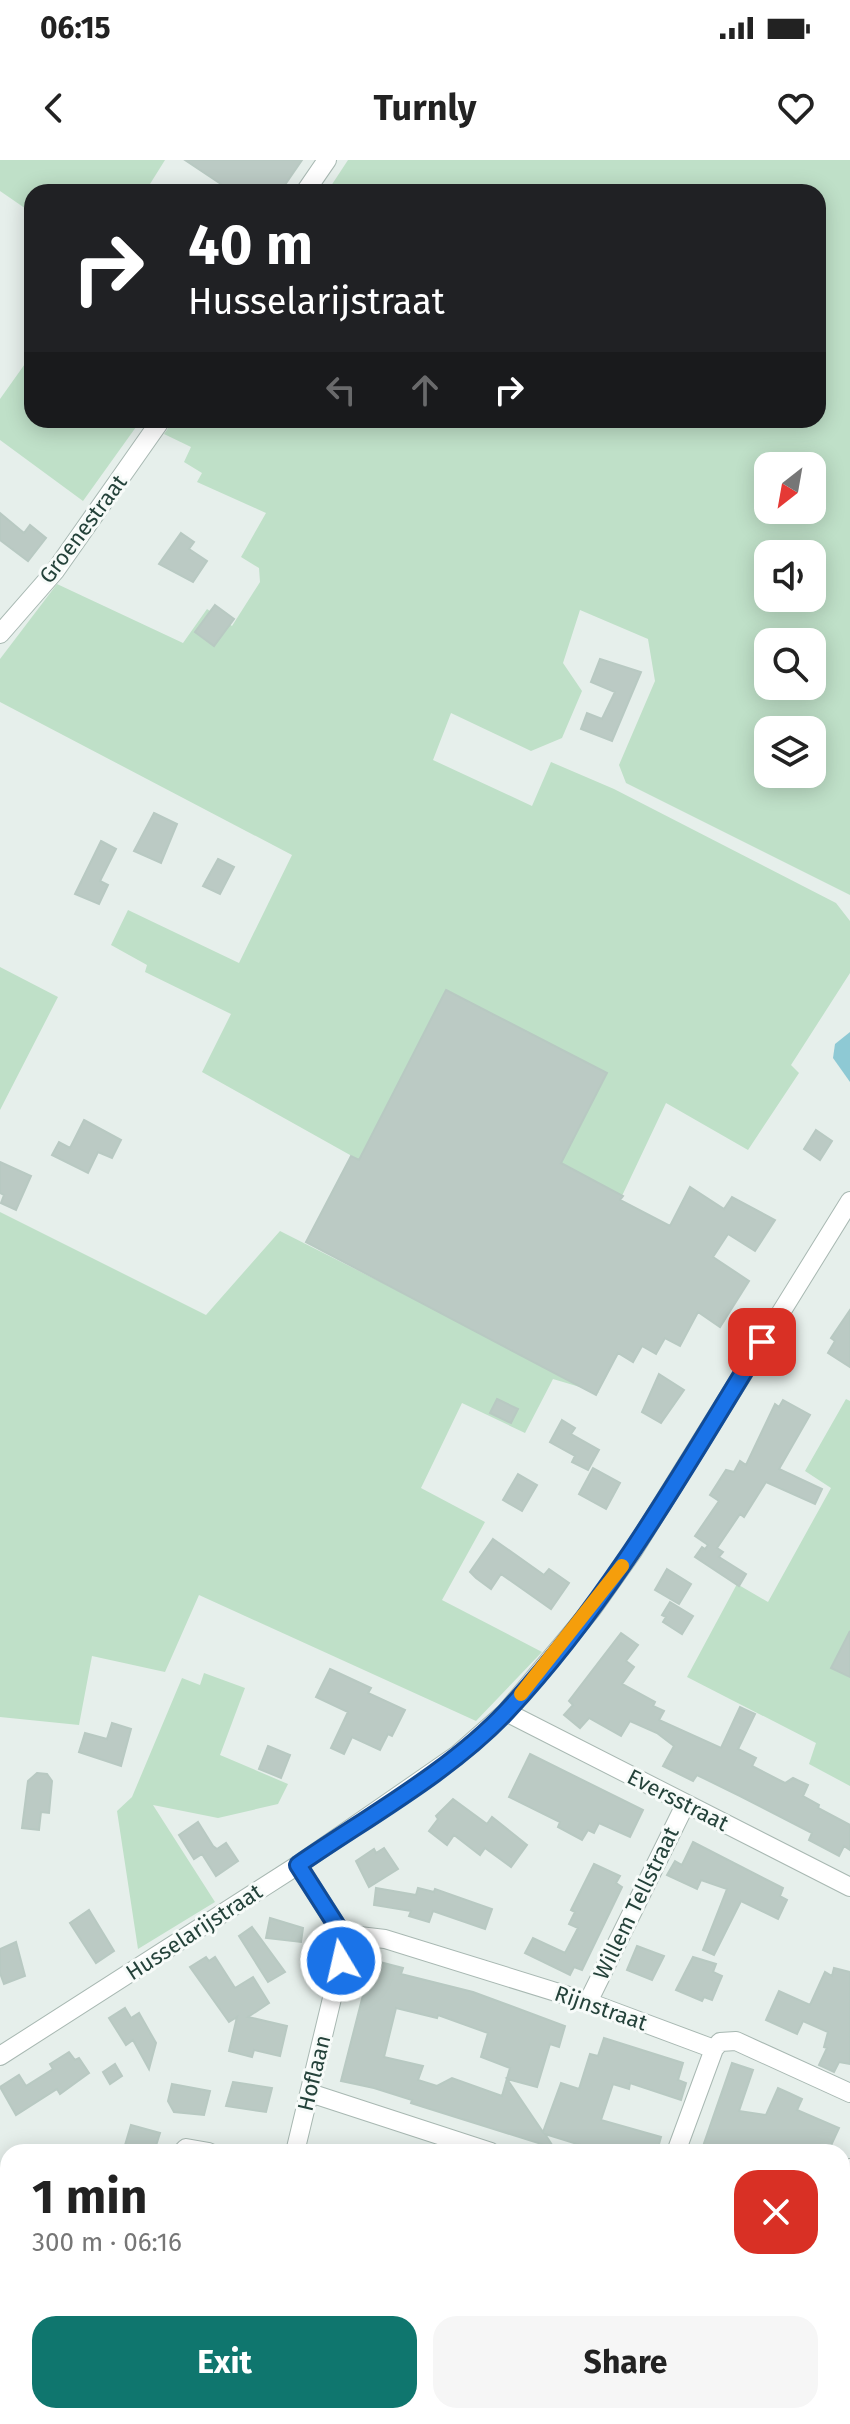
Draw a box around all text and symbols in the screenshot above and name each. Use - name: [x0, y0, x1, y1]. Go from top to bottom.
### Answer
- text: 06:15: [40, 10, 111, 46]
- icon: back: [32, 86, 76, 130]
- text: Turnly: [374, 86, 476, 130]
- icon: heart: [774, 86, 818, 130]
- text: 40 m: [188, 212, 313, 279]
- icon: right: [56, 216, 160, 320]
- text: Husselarijstraat: [188, 280, 445, 324]
- icon: left: [319, 368, 363, 412]
- icon: ahead: [403, 368, 447, 412]
- icon: right: [487, 368, 531, 412]
- north arrow: [754, 452, 826, 524]
- map controls: [754, 452, 826, 788]
- street label: Groenestraat: [33, 469, 133, 589]
- button: sound: [754, 540, 826, 612]
- button: search: [754, 628, 826, 700]
- button: layers: [754, 716, 826, 788]
- pin: [728, 1308, 796, 1376]
- icon: arrive: [740, 1320, 784, 1364]
- street label: Eversstraat: [623, 1763, 733, 1837]
- street label: Willem Tellstraat: [587, 1822, 685, 1984]
- street label: Husselarijstraat: [121, 1878, 267, 1986]
- position arrow: [299, 1919, 383, 2003]
- street label: Rijnstraat: [551, 1980, 651, 2036]
- street label: Hoflaan: [292, 2032, 336, 2114]
- text: 1 min: [32, 2168, 147, 2226]
- button: close: [734, 2170, 818, 2254]
- text: 300 m · 06:16: [32, 2227, 182, 2258]
- button: Exit: [32, 2316, 417, 2408]
- button: Share: [433, 2316, 818, 2408]

